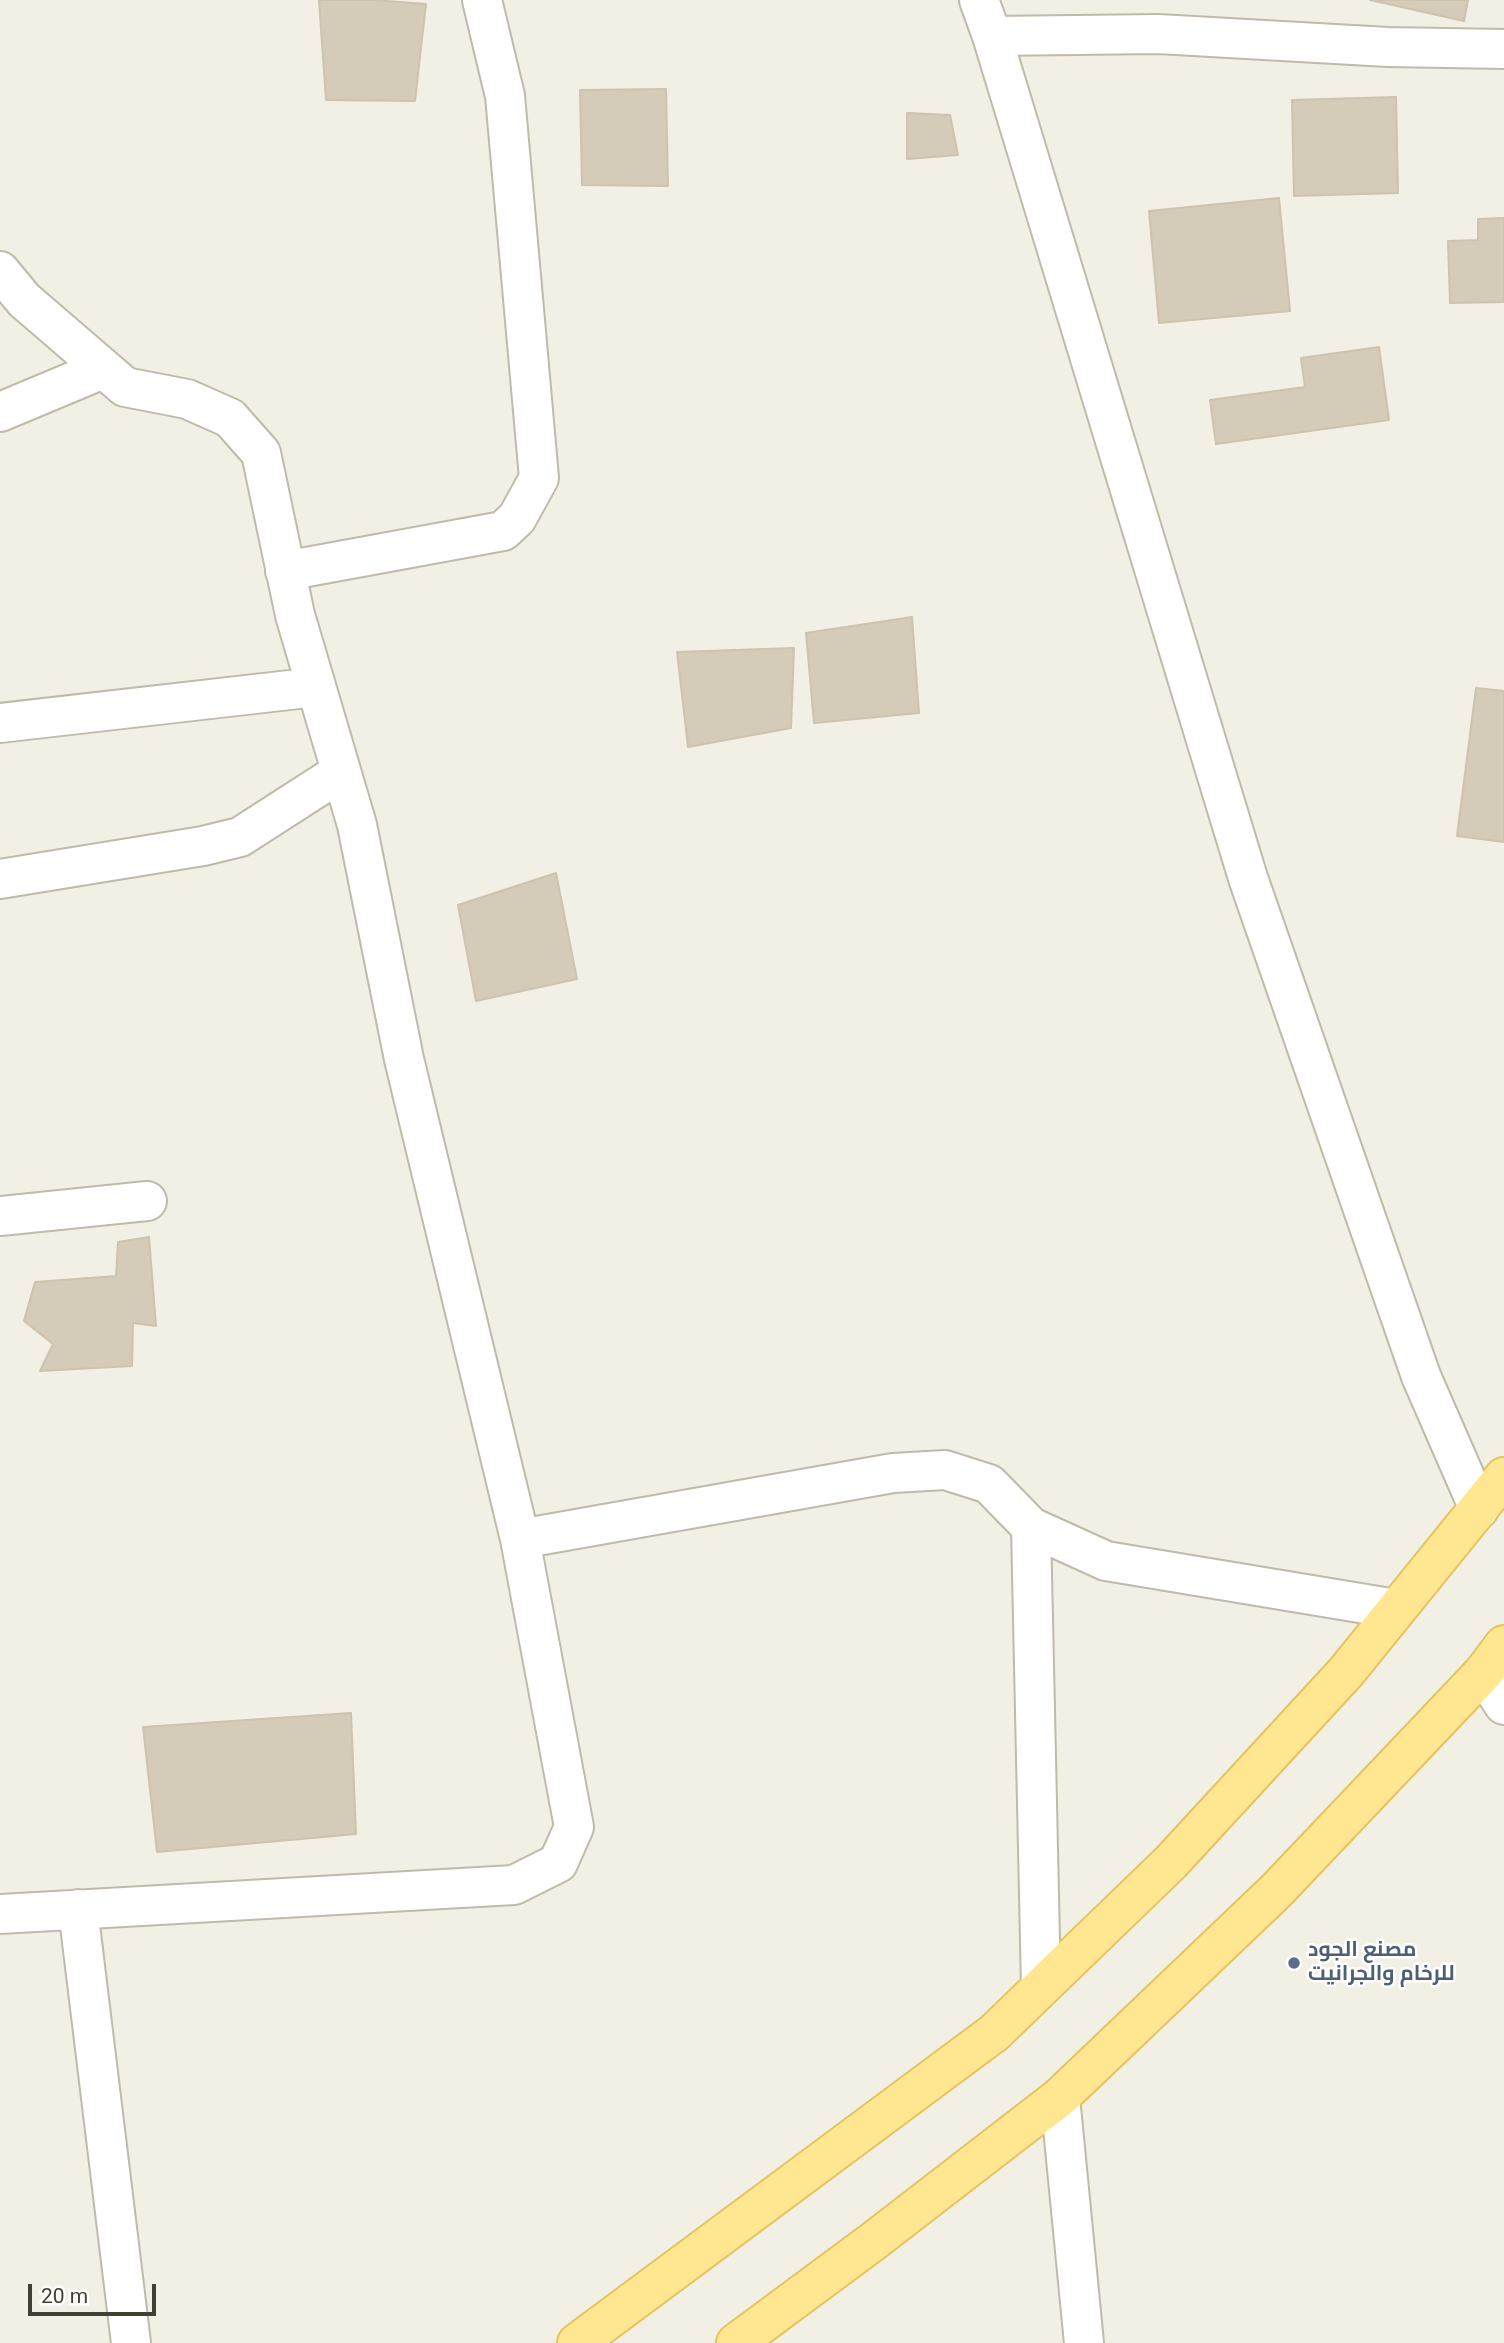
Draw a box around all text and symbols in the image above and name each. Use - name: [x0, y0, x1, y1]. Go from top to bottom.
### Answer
- place label: مصنع الجود للرخام والجرانيت: [1308, 1938, 1455, 1988]
- marker: مصنع الجود للرخام والجرانيت: [1286, 1955, 1302, 1971]
- scale bar: [32, 2270, 159, 2314]
- text: 20 m: [41, 2284, 88, 2308]

